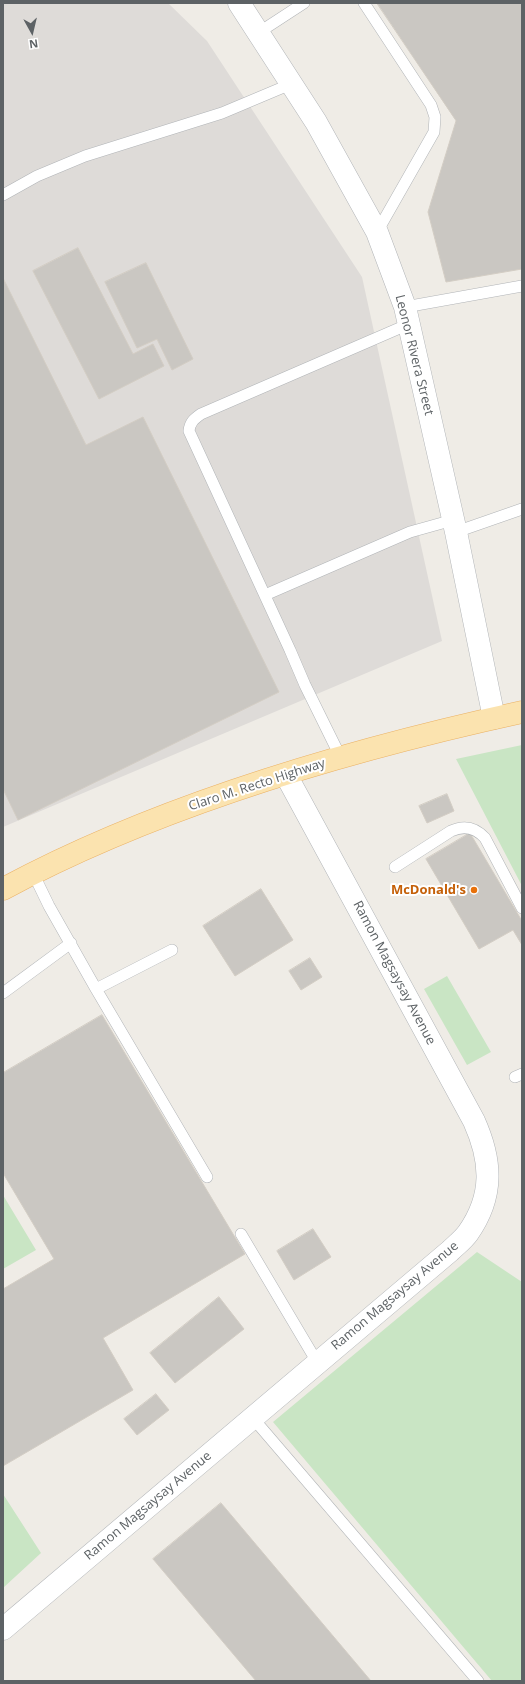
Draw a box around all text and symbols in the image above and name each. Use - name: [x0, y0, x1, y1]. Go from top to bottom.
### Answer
- north arrow: [12, 12, 52, 52]
- text: N: [28, 36, 39, 52]
- street label: Leonor Rivera Street: [391, 293, 437, 417]
- street label: Claro M. Recto Highway: [187, 756, 327, 814]
- place label: McDonald's: [391, 882, 466, 898]
- marker: McDonald's: [469, 885, 479, 895]
- street label: Ramon Magsaysay Avenue: [349, 898, 439, 1048]
- street label: Ramon Magsaysay Avenue: [328, 1238, 462, 1354]
- street label: Ramon Magsaysay Avenue: [81, 1448, 215, 1564]

